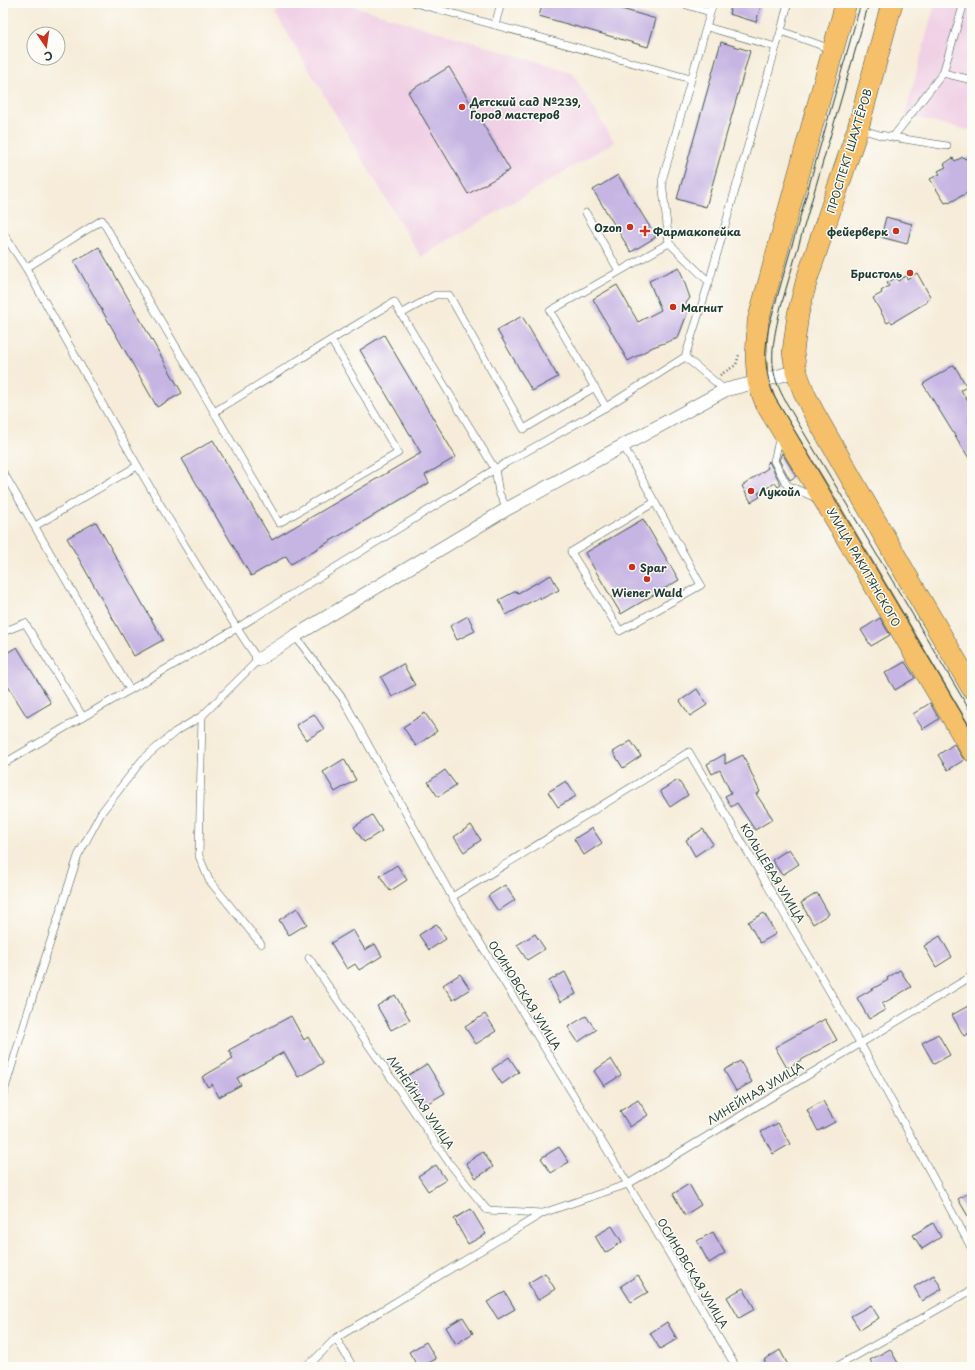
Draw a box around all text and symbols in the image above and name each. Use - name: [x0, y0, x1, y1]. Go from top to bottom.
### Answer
- north arrow: [26, 26, 66, 66]
- text: С: [42, 47, 54, 65]
- street label: ПРОСПЕКТ ШАХТЁРОВ: [822, 87, 876, 215]
- place label: Детский сад №239, Город мастеров: [469, 93, 581, 123]
- marker: Детский сад №239, Город мастеров: [457, 102, 467, 112]
- place label: Ozon: [594, 219, 622, 236]
- marker: Ozon: [625, 222, 635, 232]
- place label: Фармакопейка: [653, 223, 742, 240]
- place label: фейерверк: [827, 223, 889, 240]
- marker: Фармакопейка: [640, 226, 650, 236]
- marker: фейерверк: [891, 226, 901, 236]
- place label: Бристоль: [851, 265, 902, 282]
- marker: Бристоль: [905, 268, 915, 278]
- place label: Магнит: [681, 299, 723, 316]
- marker: Магнит: [668, 302, 678, 312]
- place label: Лукойл: [759, 483, 800, 500]
- marker: Лукойл: [746, 486, 756, 496]
- street label: УЛИЦА РАКИТЯНСКОГО: [823, 504, 905, 630]
- place label: Spar: [640, 559, 667, 576]
- marker: Spar: [627, 562, 637, 572]
- marker: Wiener Wald: [642, 574, 652, 584]
- place label: Wiener Wald: [612, 584, 683, 601]
- street label: КОЛЬЦЕВАЯ УЛИЦА: [737, 820, 810, 926]
- street label: ОСИНОВСКАЯ УЛИЦА: [484, 937, 566, 1053]
- street label: ЛИНЕЙНАЯ УЛИЦА: [383, 1052, 459, 1153]
- street label: ЛИНЕЙНАЯ УЛИЦА: [704, 1057, 807, 1129]
- street label: ОСИНОВСКАЯ УЛИЦА: [653, 1215, 733, 1332]

